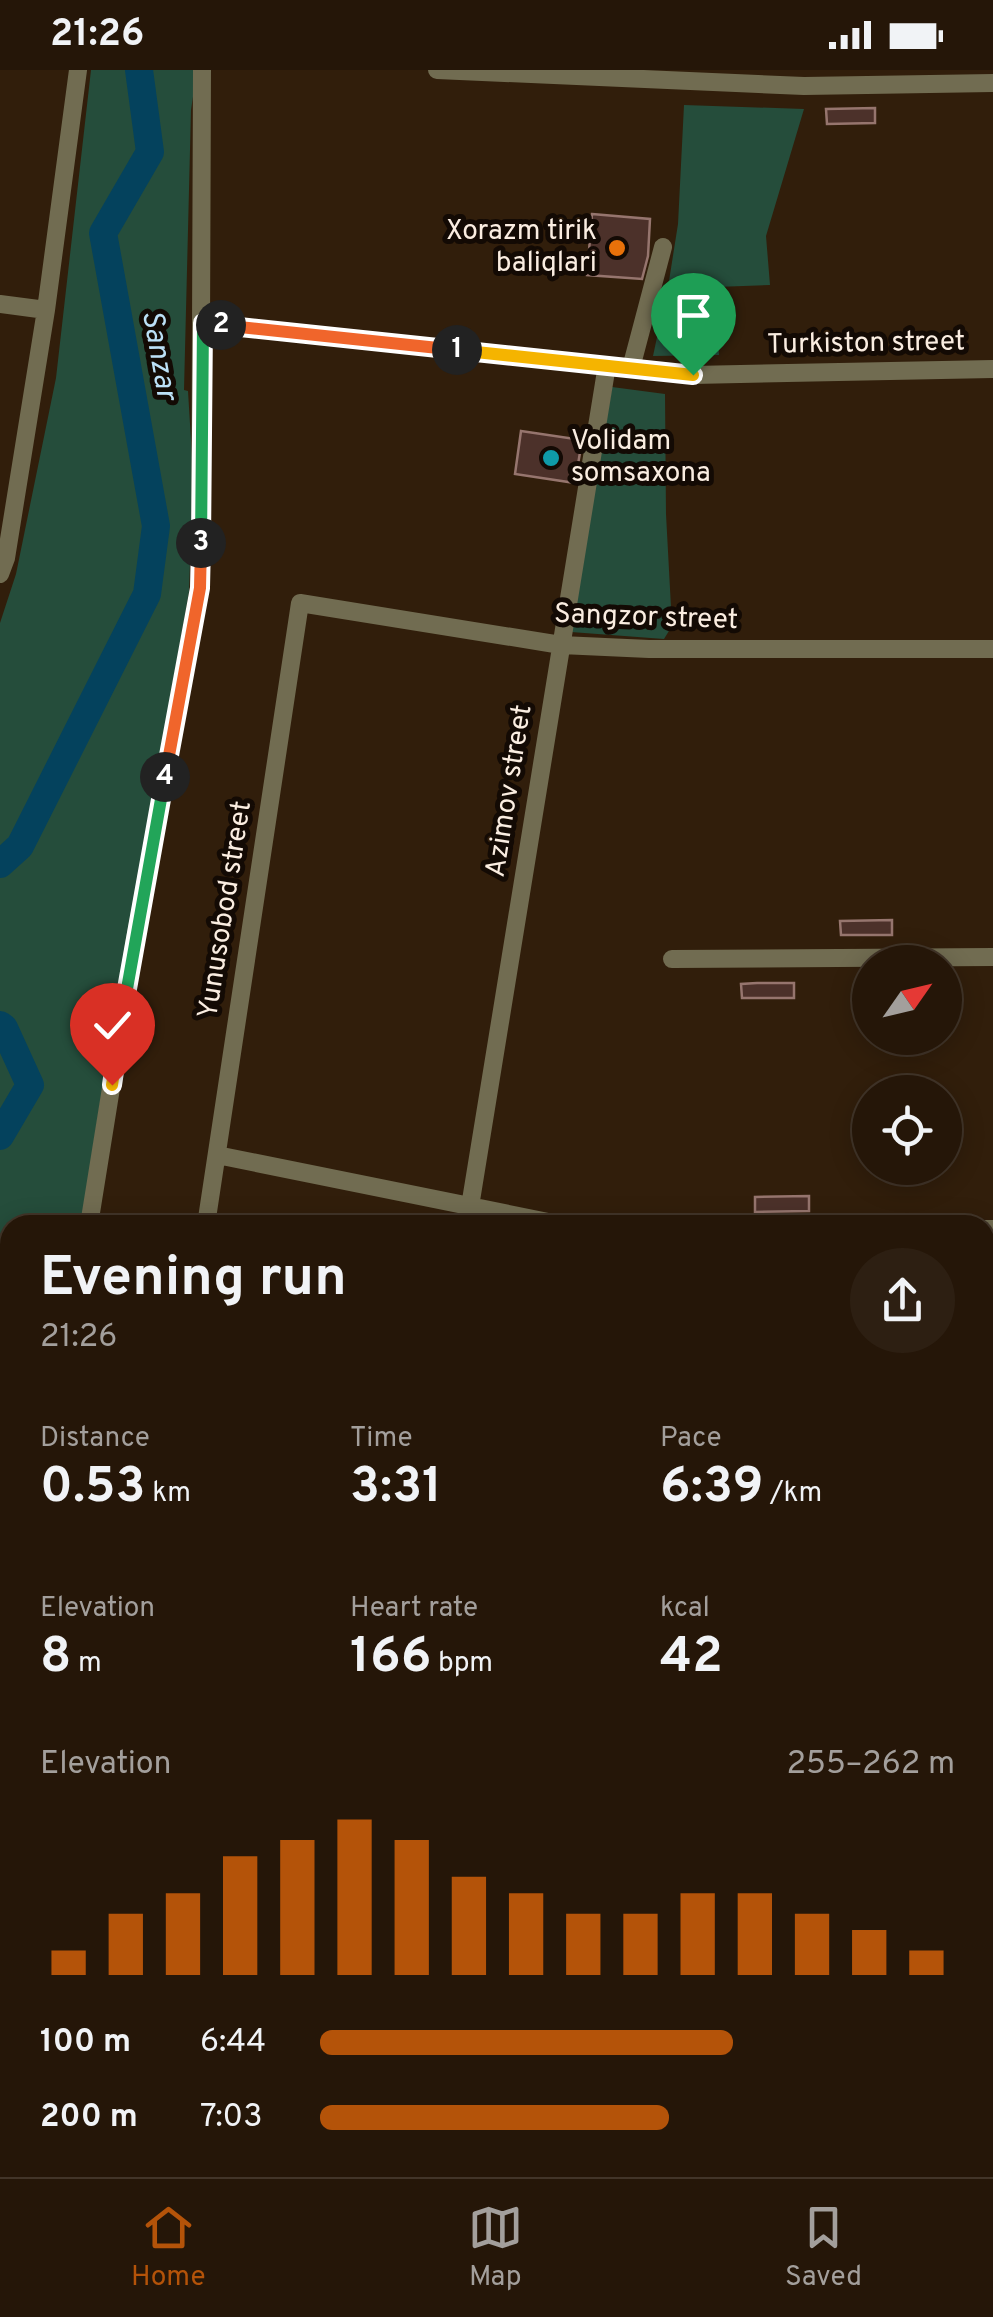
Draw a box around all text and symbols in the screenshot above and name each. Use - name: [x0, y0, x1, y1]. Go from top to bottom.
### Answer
- text: 21:26: [50, 11, 144, 60]
- place label: Xorazm tirik baliqlari: [446, 214, 597, 282]
- marker: Xorazm tirik baliqlari: [606, 237, 628, 259]
- pin: [651, 273, 736, 376]
- icon: arrive: [666, 288, 721, 343]
- pin: 2: [196, 300, 246, 350]
- water label: Sanzar: [132, 307, 185, 405]
- text: 2: [212, 307, 230, 343]
- street label: Turkiston street: [767, 324, 965, 364]
- pin: 1: [432, 325, 482, 375]
- text: 1: [451, 332, 463, 368]
- place label: Volidam somsaxona: [571, 424, 711, 492]
- marker: Volidam somsaxona: [540, 447, 562, 469]
- pin: 3: [176, 518, 226, 568]
- text: 3: [193, 525, 209, 561]
- street label: Sangzor street: [553, 597, 739, 639]
- street label: Azimov street: [479, 702, 541, 880]
- pin: 4: [140, 752, 190, 802]
- text: 4: [156, 759, 174, 795]
- street label: Yunusobod street: [191, 798, 261, 1022]
- north arrow: [852, 945, 962, 1055]
- map controls: [852, 945, 962, 1185]
- pin: [70, 983, 155, 1086]
- icon: check: [85, 998, 140, 1053]
- button: locate: [852, 1075, 962, 1185]
- text: Evening run: [40, 1245, 347, 1315]
- button: share: [850, 1248, 955, 1353]
- text: 21:26: [40, 1318, 117, 1358]
- text: Distance: [40, 1421, 150, 1457]
- text: Time: [350, 1421, 413, 1457]
- text: Pace: [660, 1421, 722, 1457]
- text: 0.53: [40, 1457, 146, 1520]
- text: 3:31: [350, 1457, 442, 1520]
- text: 6:39: [660, 1457, 764, 1520]
- text: km: [146, 1476, 191, 1512]
- text: /km: [764, 1476, 822, 1512]
- text: Elevation: [40, 1591, 155, 1627]
- text: Heart rate: [350, 1591, 478, 1627]
- text: kcal: [660, 1591, 710, 1627]
- text: 8: [40, 1627, 71, 1690]
- text: 166: [350, 1627, 431, 1690]
- text: 42: [660, 1627, 723, 1690]
- text: m: [71, 1646, 102, 1682]
- text: bpm: [431, 1646, 493, 1682]
- text: Elevation: [40, 1745, 172, 1785]
- text: 255–262 m: [786, 1745, 955, 1785]
- text: 100 m: [40, 2023, 131, 2063]
- text: 6:44: [200, 2023, 266, 2063]
- text: 200 m: [40, 2098, 138, 2138]
- text: 7:03: [200, 2098, 262, 2138]
- tab: Home: [131, 2200, 205, 2296]
- tab: Map: [468, 2200, 523, 2296]
- tab: Saved: [785, 2200, 862, 2296]

